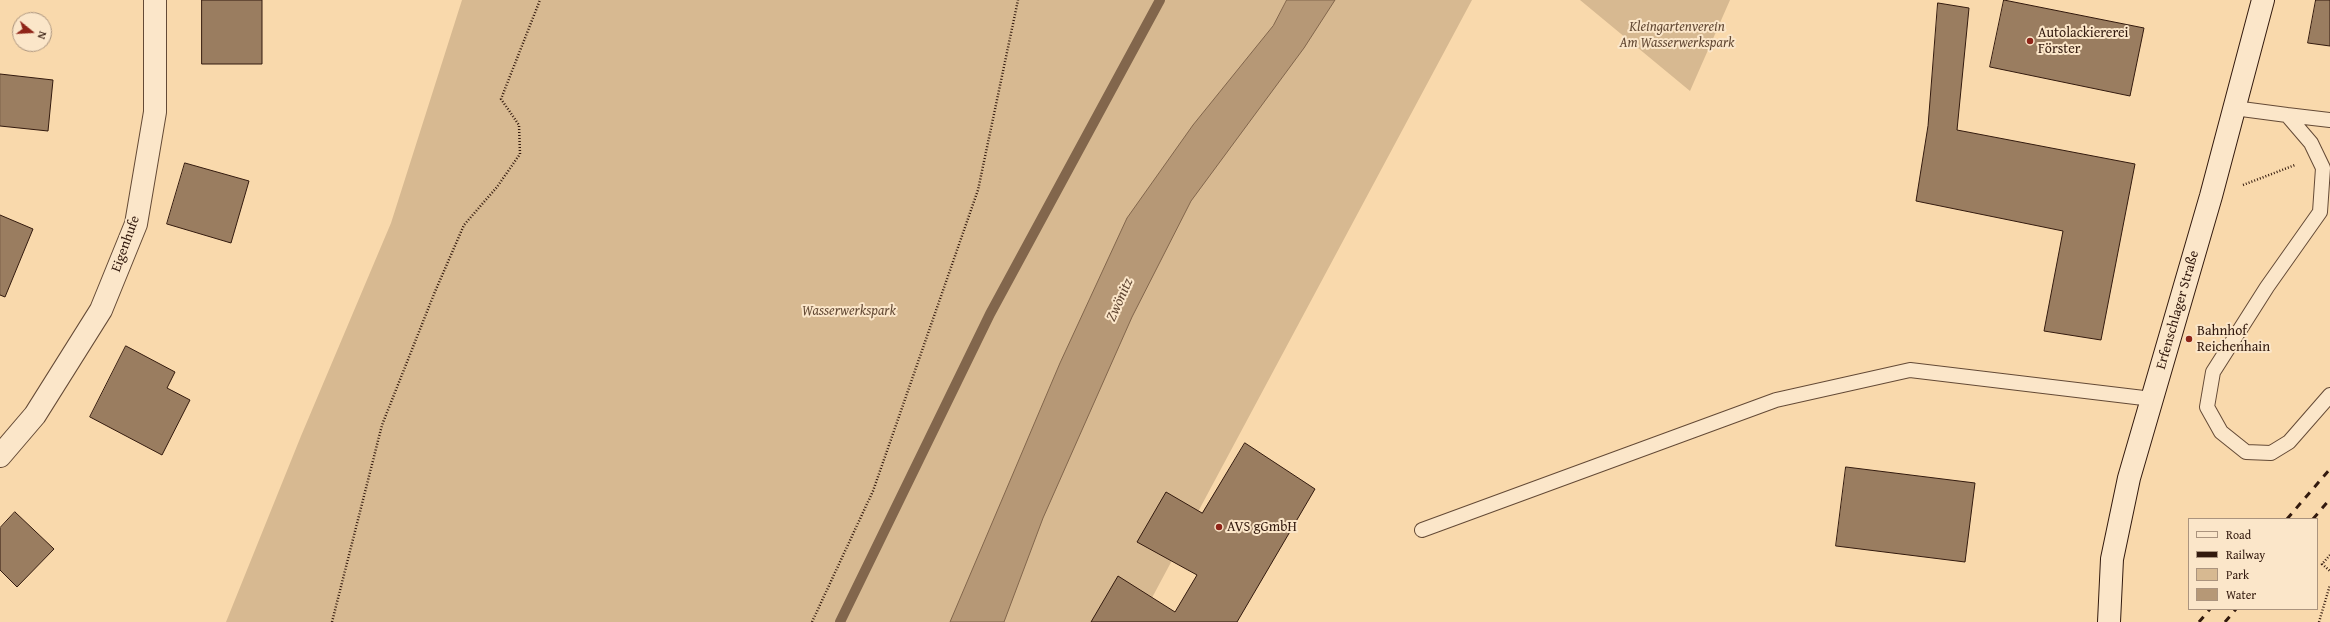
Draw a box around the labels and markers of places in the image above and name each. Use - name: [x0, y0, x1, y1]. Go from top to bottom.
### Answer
- place label: Autolackiererei Förster: [2038, 25, 2128, 58]
- marker: Autolackiererei Förster: [2025, 36, 2035, 46]
- place label: Bahnhof Reichenhain: [2197, 323, 2270, 356]
- marker: Bahnhof Reichenhain: [2184, 334, 2194, 344]
- place label: AVS gGmbH: [1227, 519, 1297, 535]
- marker: AVS gGmbH: [1214, 522, 1224, 532]

